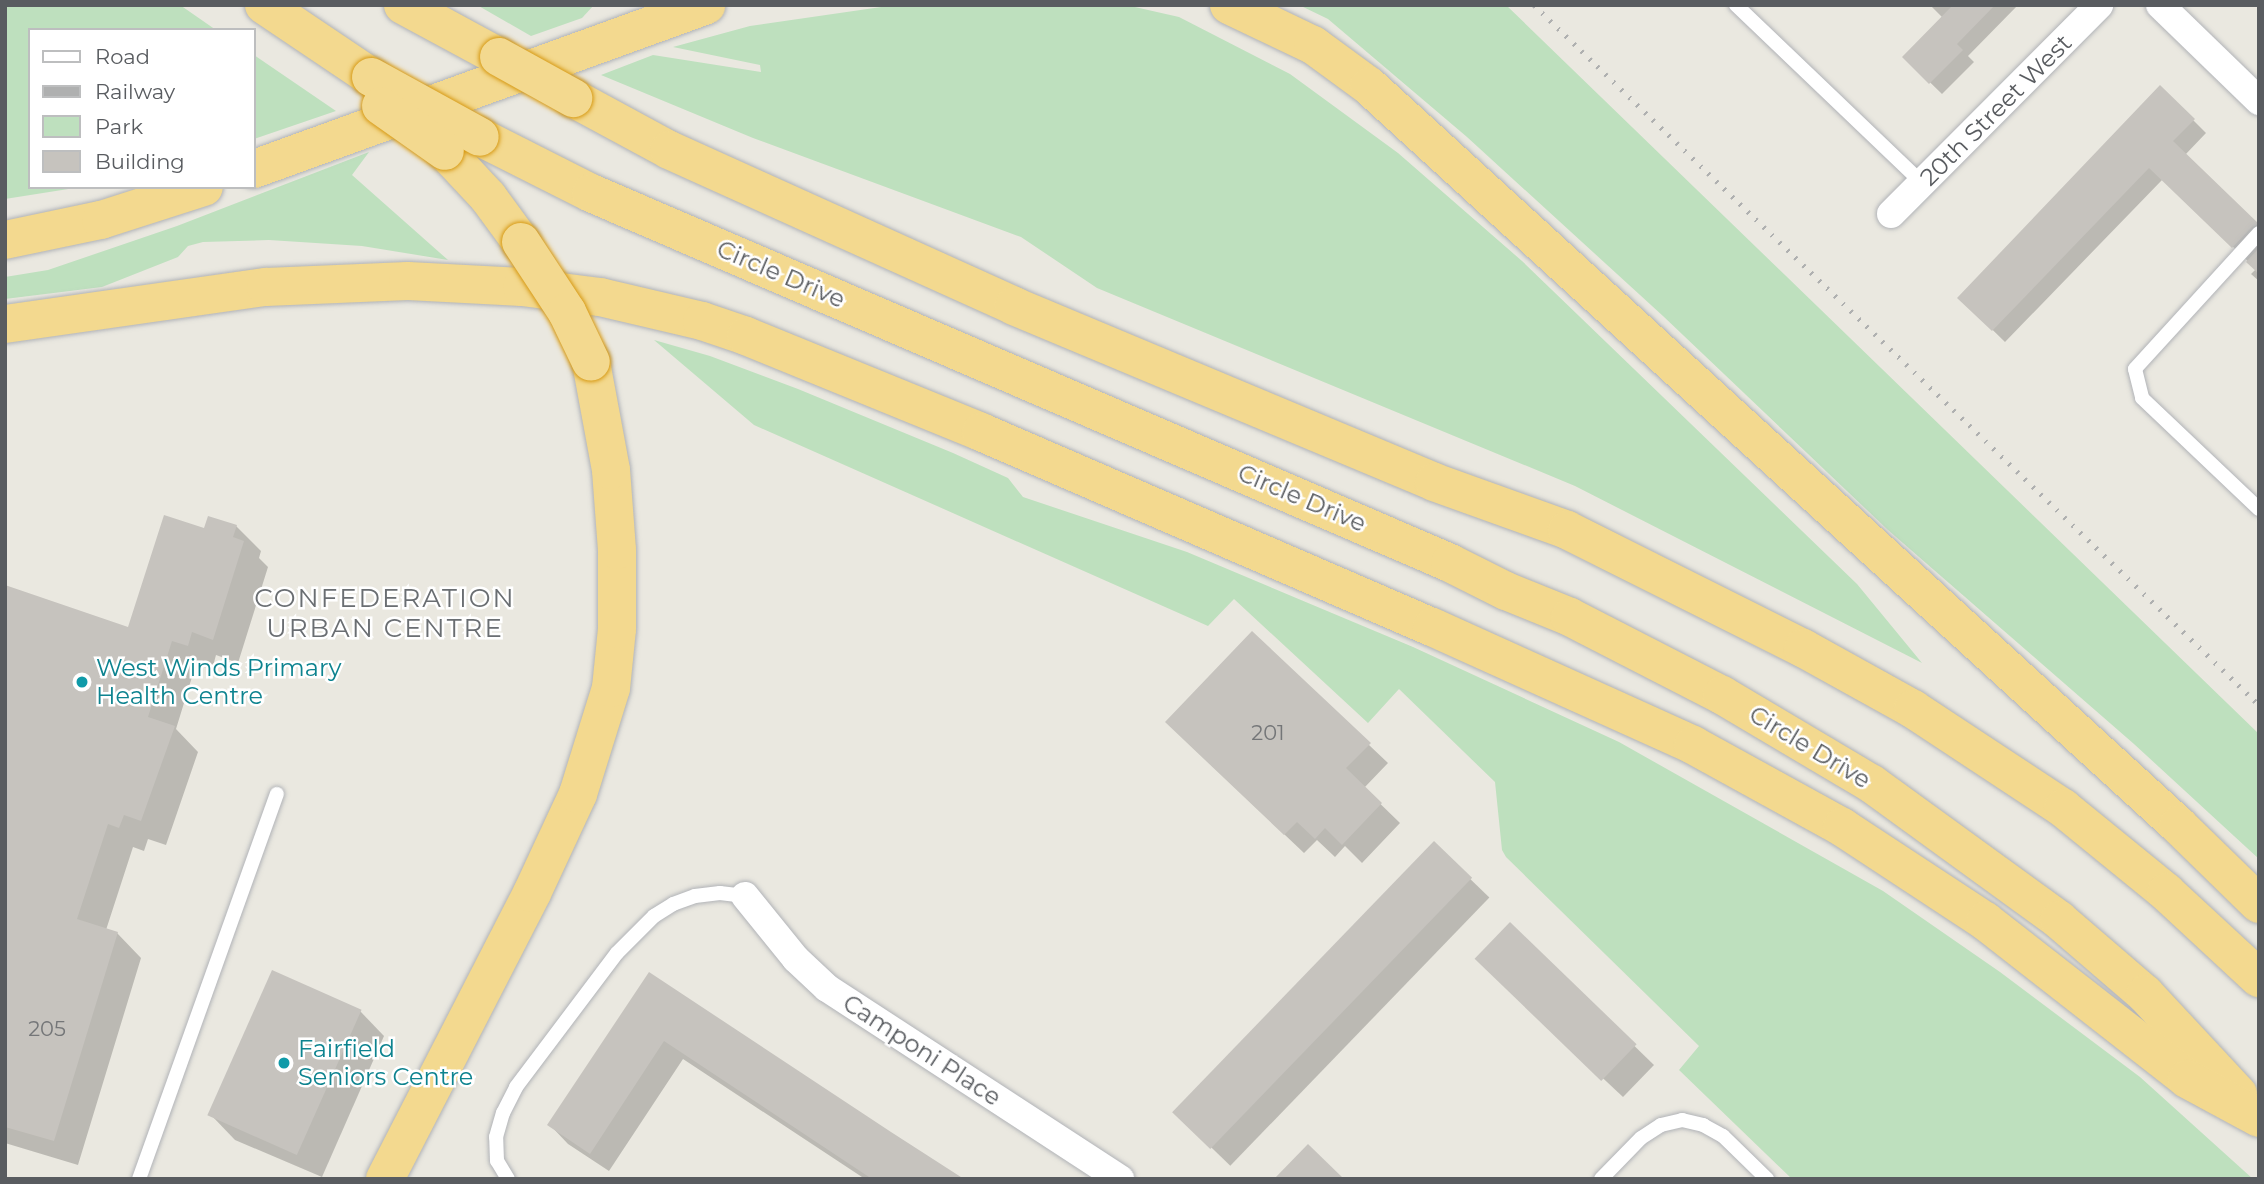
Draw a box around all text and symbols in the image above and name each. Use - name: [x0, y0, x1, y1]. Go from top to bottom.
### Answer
- legend: [28, 28, 256, 189]
- street label: 20th Street West: [1914, 28, 2078, 192]
- text: Road: [95, 44, 150, 69]
- text: Railway: [95, 79, 175, 104]
- text: Park: [95, 114, 143, 139]
- text: Building: [95, 149, 185, 174]
- street label: Circle Drive: [713, 234, 849, 314]
- street label: Circle Drive: [1234, 458, 1370, 538]
- district label: CONFEDERATION URBAN CENTRE: [256, 583, 514, 644]
- place label: West Winds Primary Health Centre: [96, 654, 341, 710]
- marker: West Winds Primary Health Centre: [74, 674, 90, 690]
- street label: Circle Drive: [1744, 700, 1876, 794]
- house number: 201: [1251, 720, 1285, 746]
- street label: Camponi Place: [838, 988, 1006, 1112]
- house number: 205: [28, 1016, 66, 1042]
- place label: Fairfield Seniors Centre: [298, 1035, 473, 1091]
- marker: Fairfield Seniors Centre: [276, 1055, 292, 1071]

